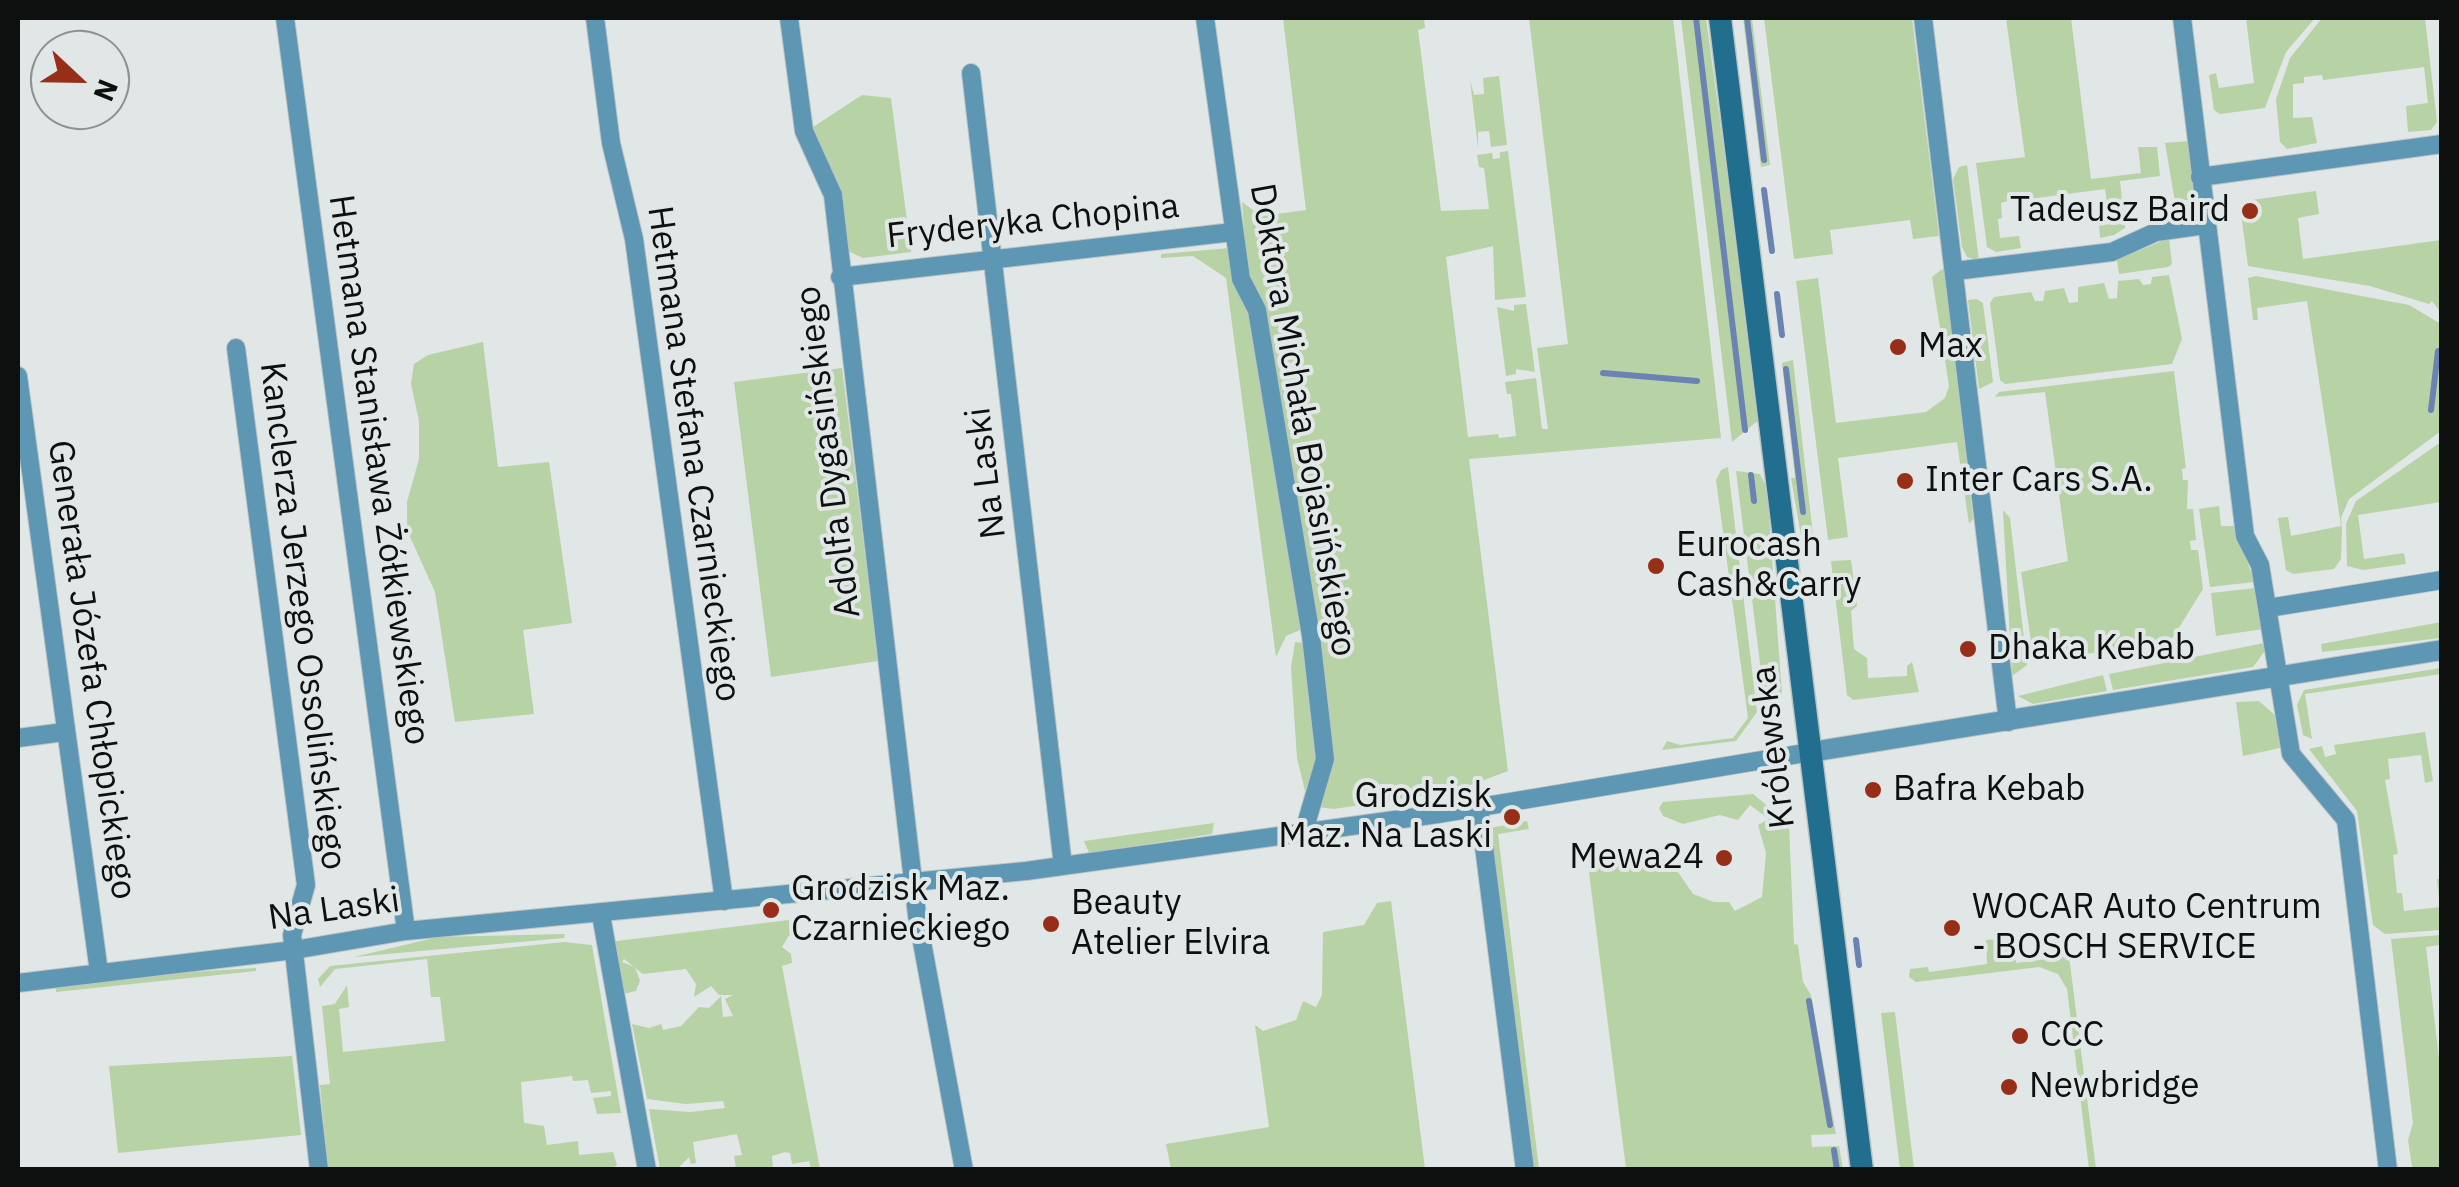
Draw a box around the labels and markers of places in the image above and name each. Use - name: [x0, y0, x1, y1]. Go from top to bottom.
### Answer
- place label: Tadeusz Baird: [2010, 190, 2230, 232]
- marker: Tadeusz Baird: [2239, 200, 2261, 222]
- place label: Max: [1918, 326, 1983, 368]
- marker: Max: [1887, 336, 1909, 358]
- place label: Inter Cars S.A.: [1925, 460, 2153, 502]
- marker: Inter Cars S.A.: [1894, 470, 1916, 492]
- place label: Eurocash Cash&Carry: [1676, 525, 1862, 607]
- marker: Eurocash Cash&Carry: [1645, 555, 1667, 577]
- place label: Dhaka Kebab: [1988, 628, 2195, 670]
- marker: Dhaka Kebab: [1957, 638, 1979, 660]
- place label: Bafra Kebab: [1893, 769, 2085, 811]
- place label: Grodzisk Maz. Na Laski: [1278, 776, 1492, 858]
- marker: Bafra Kebab: [1862, 779, 1884, 801]
- marker: Grodzisk Maz. Na Laski: [1501, 806, 1523, 828]
- place label: Mewa24: [1569, 837, 1704, 879]
- marker: Mewa24: [1713, 847, 1735, 869]
- place label: Grodzisk Maz. Czarnieckiego: [791, 869, 1010, 951]
- place label: Beauty Atelier Elvira: [1071, 883, 1270, 965]
- place label: WOCAR Auto Centrum - BOSCH SERVICE: [1972, 887, 2322, 969]
- marker: Grodzisk Maz. Czarnieckiego: [760, 899, 782, 921]
- marker: Beauty Atelier Elvira: [1040, 913, 1062, 935]
- marker: WOCAR Auto Centrum - BOSCH SERVICE: [1941, 917, 1963, 939]
- place label: CCC: [2040, 1015, 2104, 1057]
- marker: CCC: [2009, 1025, 2031, 1047]
- place label: Newbridge: [2029, 1066, 2199, 1108]
- marker: Newbridge: [1998, 1076, 2020, 1098]

